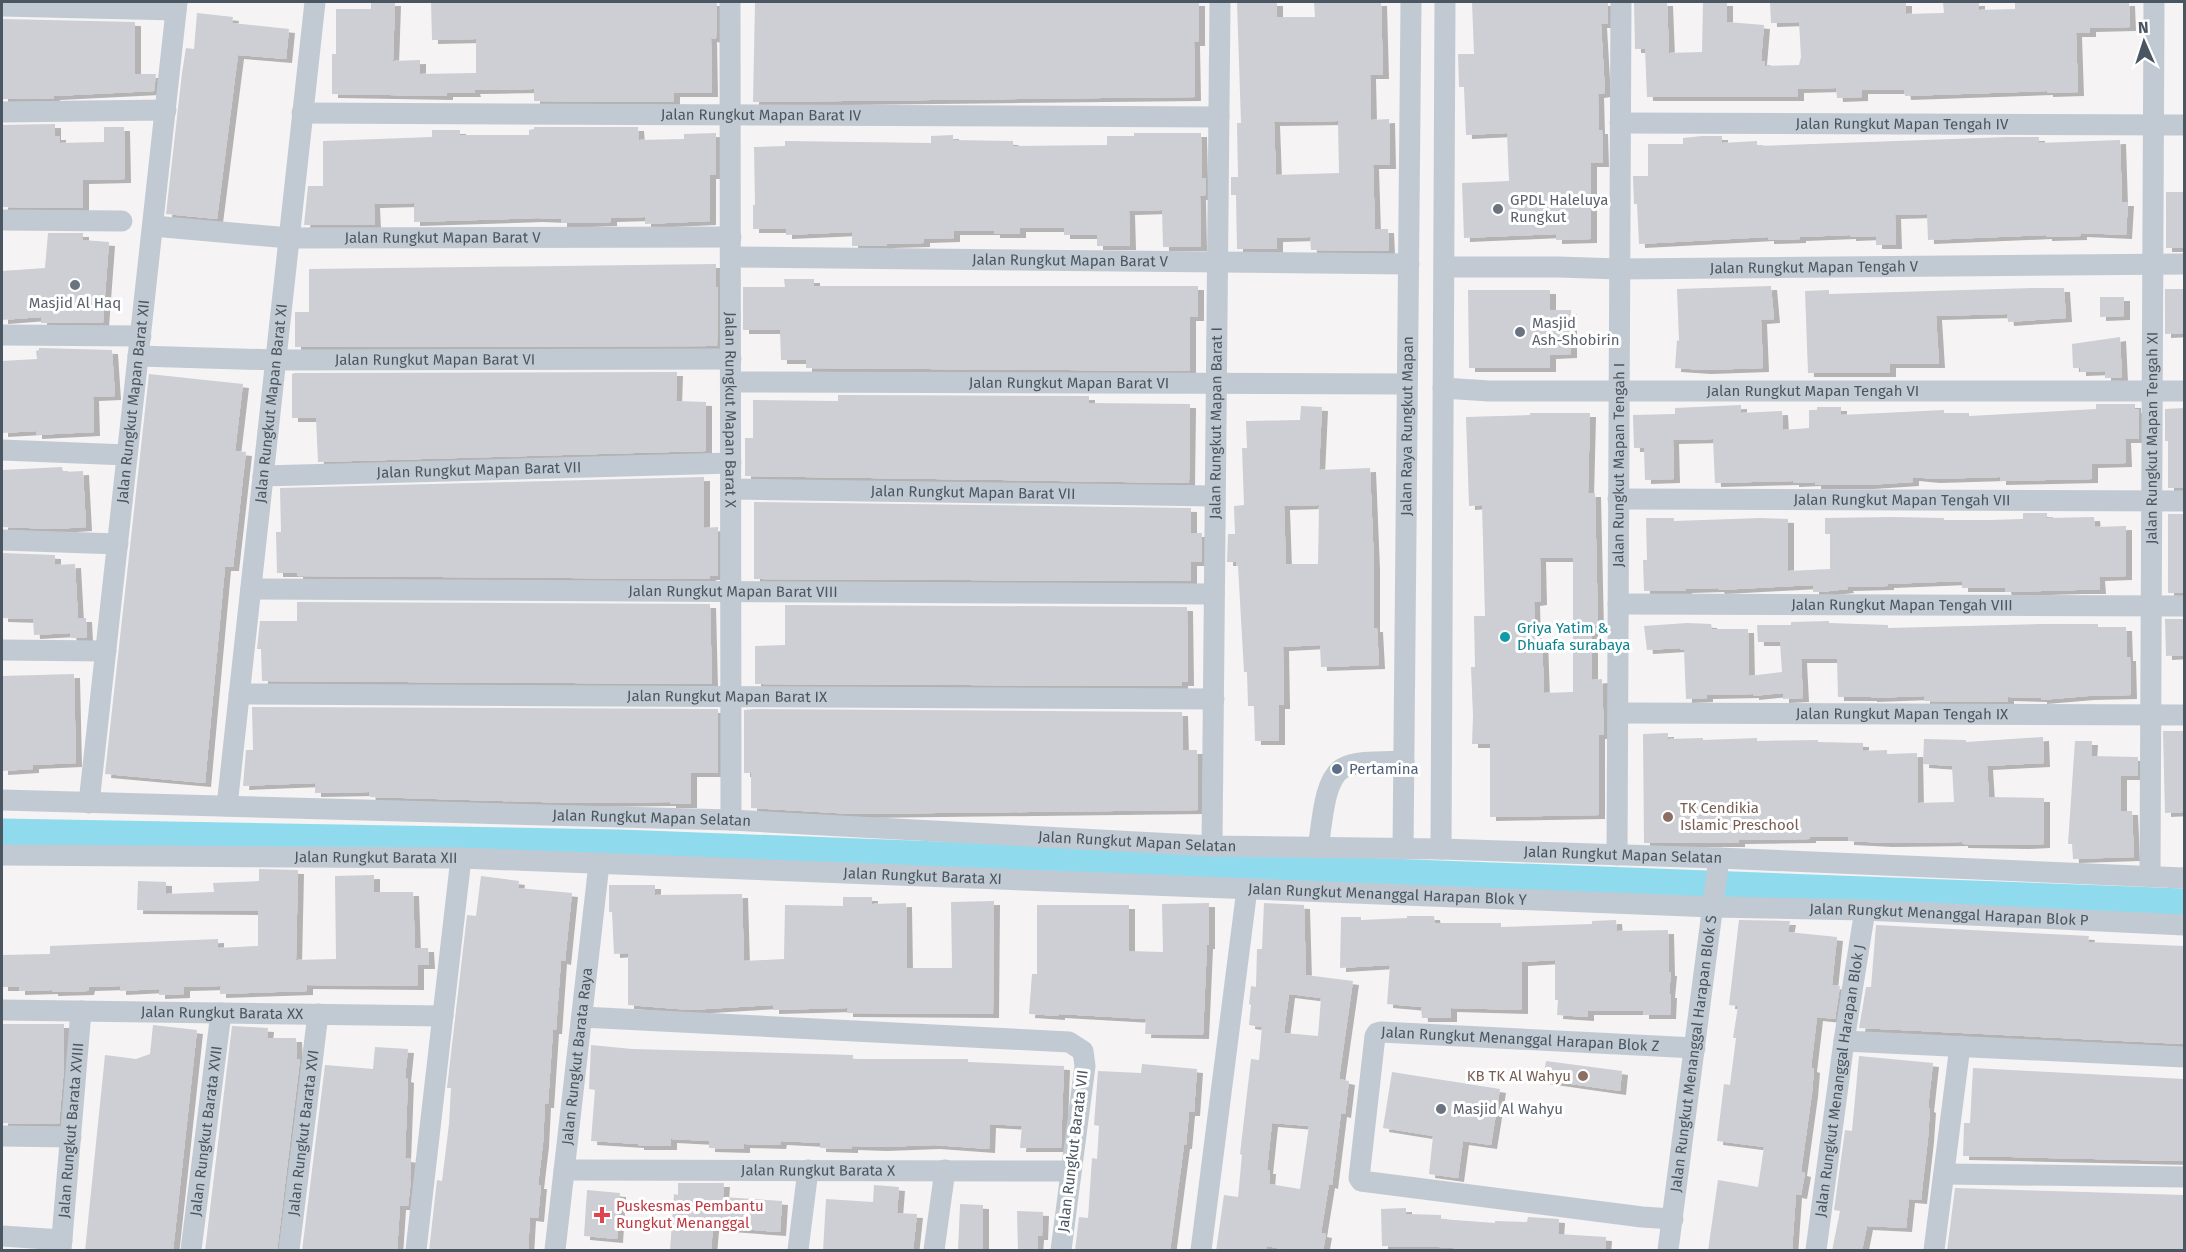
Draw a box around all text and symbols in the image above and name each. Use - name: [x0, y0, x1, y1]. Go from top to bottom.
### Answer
- north arrow: [2114, 12, 2174, 72]
- text: N: [2137, 18, 2149, 37]
- street label: Jalan Rungkut Mapan Barat IV: [661, 106, 862, 124]
- street label: Jalan Rungkut Mapan Tengah IV: [1796, 115, 2009, 133]
- place label: GPDL Haleluya Rungkut: [1510, 191, 1608, 226]
- marker: GPDL Haleluya Rungkut: [1491, 202, 1505, 216]
- street label: Jalan Rungkut Mapan Barat V: [344, 228, 541, 247]
- street label: Jalan Rungkut Mapan Barat V: [972, 250, 1169, 271]
- street label: Jalan Rungkut Mapan Tengah V: [1710, 257, 1919, 277]
- marker: Masjid Al Haq: [68, 278, 82, 292]
- place label: Masjid Al Haq: [29, 294, 121, 312]
- street label: Jalan Rungkut Mapan Barat XII: [113, 299, 153, 504]
- street label: Jalan Rungkut Mapan Barat XI: [251, 303, 291, 504]
- street label: Jalan Rungkut Mapan Barat X: [721, 312, 740, 509]
- place label: Masjid Ash-Shobirin: [1532, 314, 1620, 349]
- marker: Masjid Ash-Shobirin: [1513, 325, 1527, 339]
- street label: Jalan Rungkut Mapan Barat I: [1206, 327, 1226, 519]
- street label: Jalan Rungkut Mapan Tengah XI: [2143, 332, 2161, 544]
- street label: Jalan Raya Rungkut Mapan: [1397, 336, 1417, 516]
- street label: Jalan Rungkut Mapan Barat VI: [335, 350, 535, 369]
- street label: Jalan Rungkut Mapan Tengah I: [1609, 363, 1628, 567]
- street label: Jalan Rungkut Mapan Barat VI: [969, 374, 1169, 392]
- street label: Jalan Rungkut Mapan Tengah VI: [1707, 382, 1919, 400]
- street label: Jalan Rungkut Mapan Barat VII: [376, 458, 582, 482]
- street label: Jalan Rungkut Mapan Barat VII: [870, 482, 1076, 503]
- street label: Jalan Rungkut Mapan Tengah VII: [1793, 491, 2011, 509]
- street label: Jalan Rungkut Mapan Barat VIII: [628, 582, 838, 601]
- street label: Jalan Rungkut Mapan Tengah VIII: [1791, 596, 2013, 614]
- place label: Griya Yatim & Dhuafa surabaya: [1517, 619, 1630, 654]
- marker: Griya Yatim & Dhuafa surabaya: [1498, 630, 1512, 644]
- street label: Jalan Rungkut Mapan Barat IX: [627, 687, 828, 706]
- street label: Jalan Rungkut Mapan Tengah IX: [1796, 705, 2009, 723]
- place label: Pertamina: [1349, 760, 1419, 778]
- marker: Pertamina: [1330, 762, 1344, 776]
- place label: TK Cendikia Islamic Preschool: [1680, 799, 1800, 834]
- street label: Jalan Rungkut Mapan Selatan: [552, 806, 752, 830]
- marker: TK Cendikia Islamic Preschool: [1661, 810, 1675, 824]
- street label: Jalan Rungkut Mapan Selatan: [1037, 828, 1237, 855]
- street label: Jalan Rungkut Mapan Selatan: [1523, 843, 1723, 867]
- street label: Jalan Rungkut Barata XII: [294, 848, 458, 867]
- street label: Jalan Rungkut Barata XI: [843, 864, 1002, 888]
- street label: Jalan Rungkut Menanggal Harapan Blok Y: [1248, 880, 1528, 909]
- street label: Jalan Rungkut Menanggal Harapan Blok P: [1809, 900, 2089, 930]
- street label: Jalan Rungkut Menanggal Harapan Blok S: [1667, 914, 1720, 1193]
- street label: Jalan Rungkut Menanggal Harapan Blok J: [1812, 943, 1868, 1218]
- street label: Jalan Rungkut Barata Raya: [558, 967, 596, 1146]
- street label: Jalan Rungkut Barata XX: [141, 1003, 304, 1023]
- street label: Jalan Rungkut Menanggal Harapan Blok Z: [1381, 1023, 1660, 1055]
- street label: Jalan Rungkut Barata XVIII: [55, 1042, 87, 1219]
- street label: Jalan Rungkut Barata XVII: [186, 1045, 226, 1217]
- street label: Jalan Rungkut Barata XVI: [284, 1049, 323, 1217]
- place label: KB TK Al Wahyu: [1467, 1067, 1571, 1085]
- street label: Jalan Rungkut Barata VII: [1054, 1069, 1092, 1233]
- marker: KB TK Al Wahyu: [1576, 1069, 1590, 1083]
- place label: Masjid Al Wahyu: [1453, 1100, 1563, 1118]
- marker: Masjid Al Wahyu: [1434, 1102, 1448, 1116]
- street label: Jalan Rungkut Barata X: [741, 1161, 896, 1180]
- place label: Puskesmas Pembantu Rungkut Menanggal: [616, 1197, 764, 1232]
- marker: Puskesmas Pembantu Rungkut Menanggal: [593, 1206, 611, 1224]

